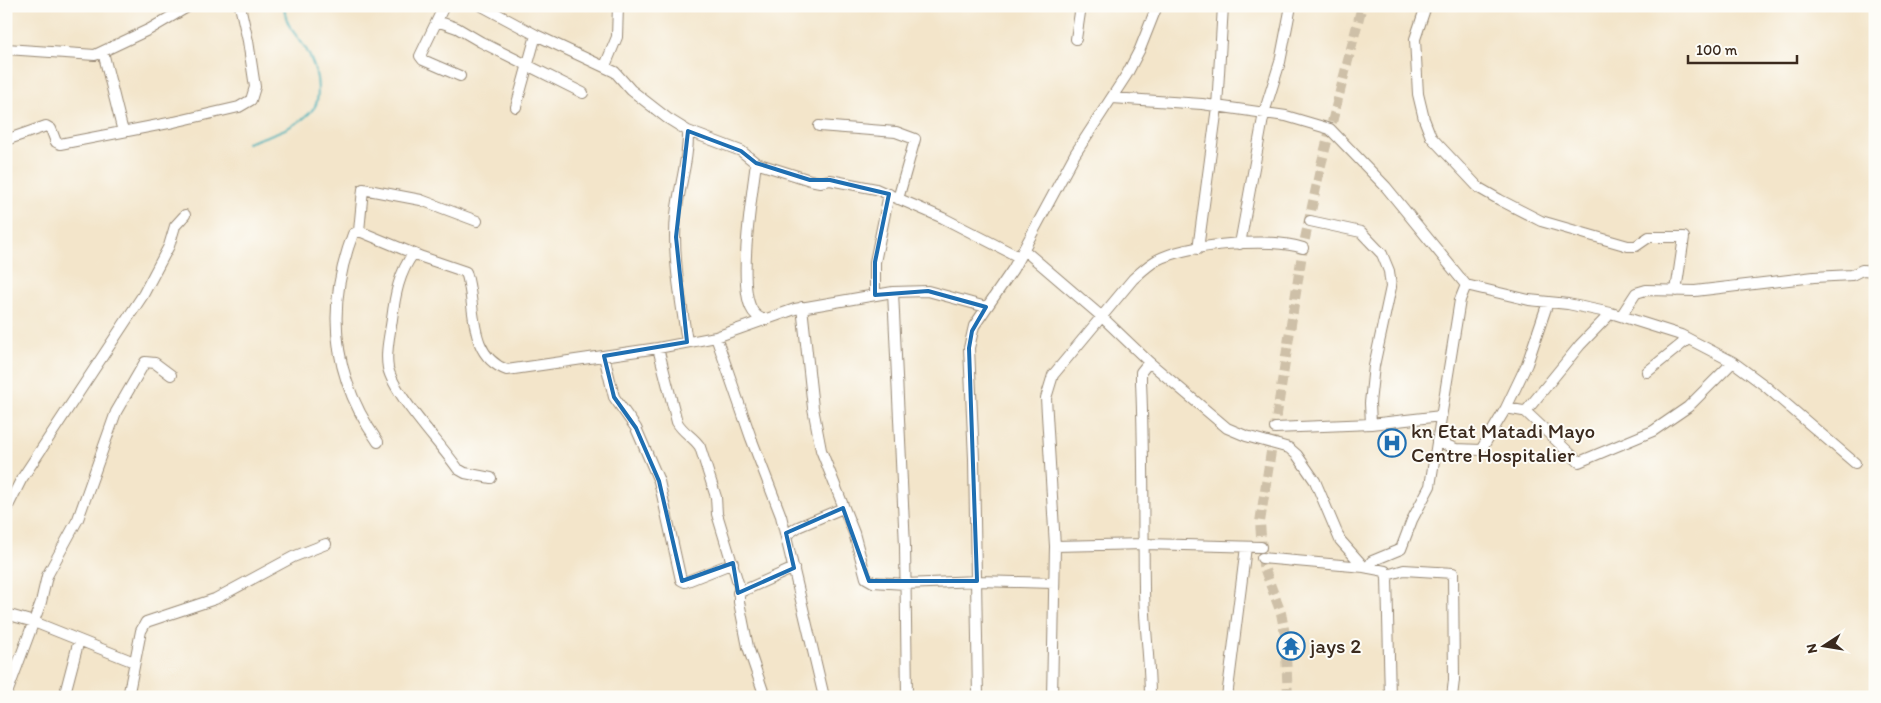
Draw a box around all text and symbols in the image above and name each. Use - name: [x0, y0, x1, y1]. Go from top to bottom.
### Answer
- scale bar: [1688, 32, 1797, 64]
- text: 100 m: [1696, 41, 1738, 59]
- place label: kn Etat Matadi Mayo Centre Hospitalier: [1411, 418, 1595, 467]
- hospital icon: kn Etat Matadi Mayo Centre Hospitalier: [1377, 428, 1407, 458]
- north arrow: [1798, 620, 1848, 670]
- temple icon: jays 2: [1276, 631, 1306, 661]
- place label: jays 2: [1309, 633, 1361, 658]
- text: N: [1802, 642, 1821, 655]

